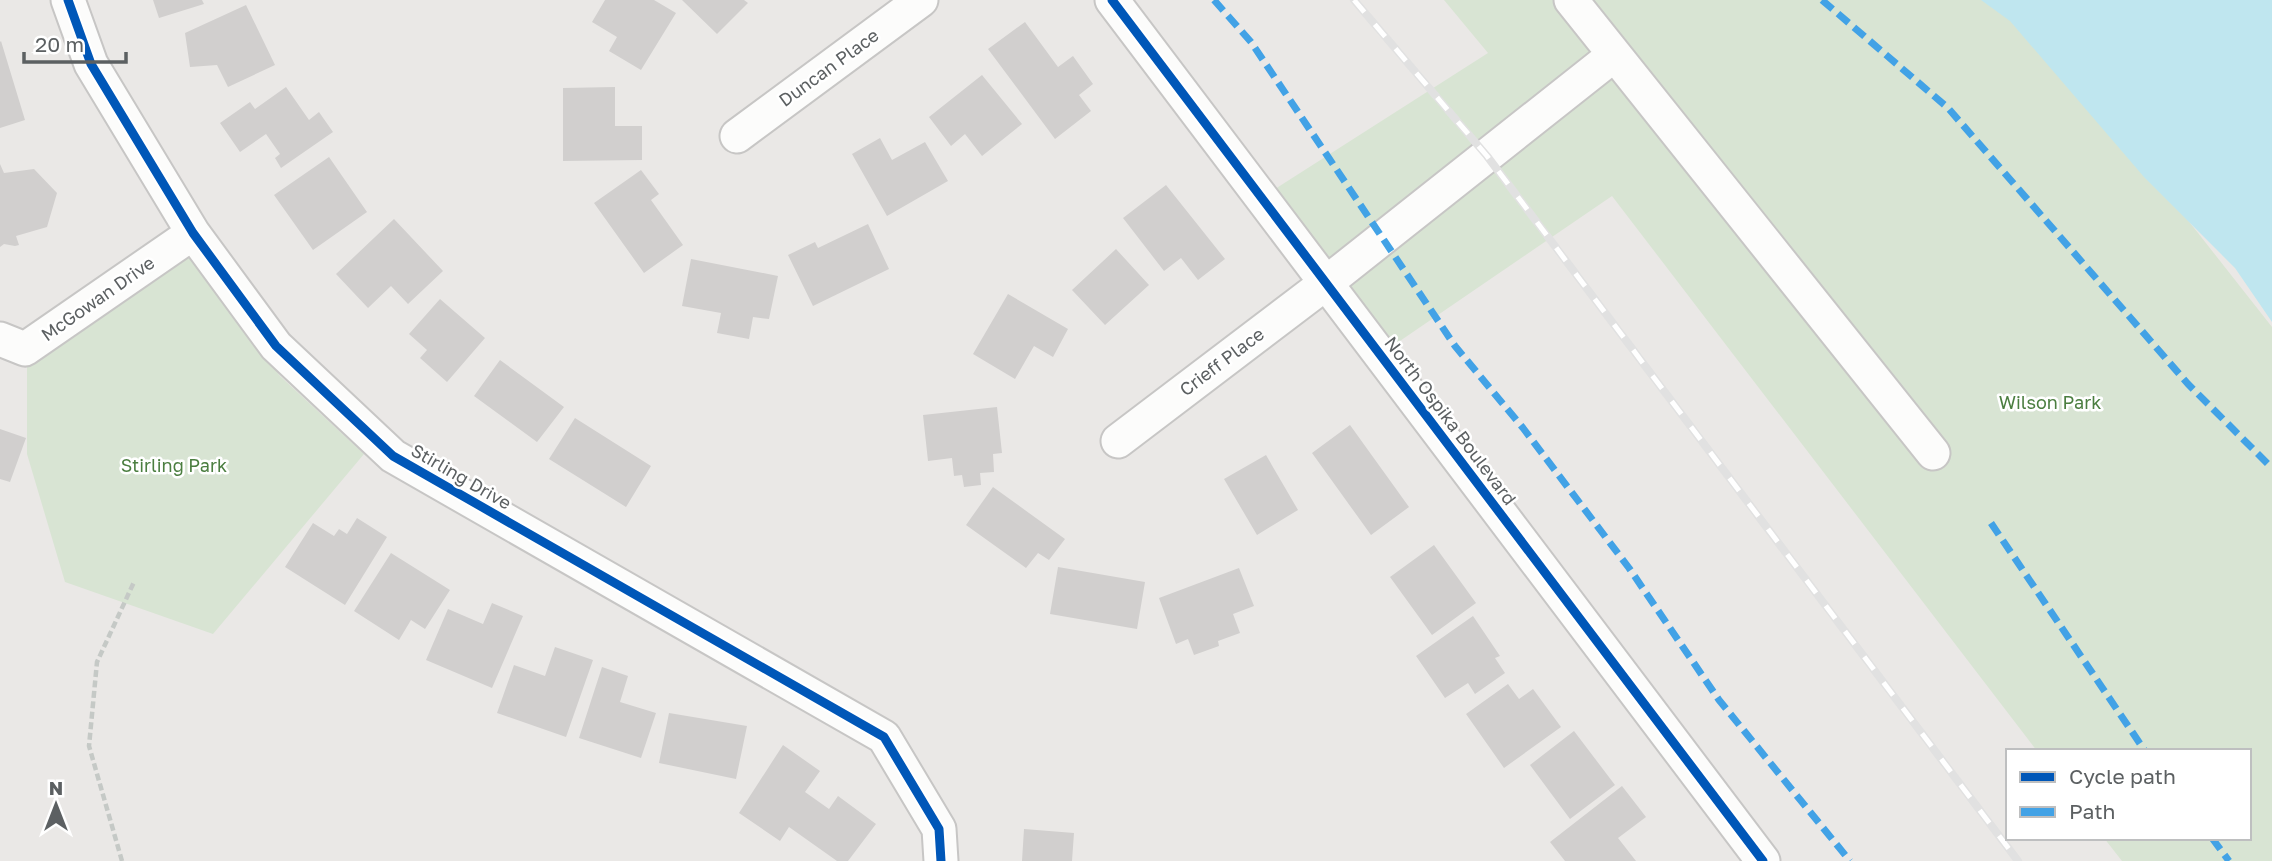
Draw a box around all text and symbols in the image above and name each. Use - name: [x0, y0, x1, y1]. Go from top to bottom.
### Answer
- scale bar: [24, 21, 126, 65]
- street label: Duncan Place: [774, 24, 883, 111]
- text: 20 m: [35, 31, 84, 57]
- street label: McGowan Drive: [37, 251, 158, 345]
- street label: Crieff Place: [1175, 322, 1268, 400]
- street label: North Ospika Boulevard: [1380, 332, 1521, 509]
- park label: Wilson Park: [1999, 391, 2101, 413]
- street label: Stirling Drive: [407, 439, 516, 514]
- park label: Stirling Park: [121, 454, 227, 476]
- legend: [2006, 749, 2251, 840]
- text: Cycle path: [2069, 763, 2176, 789]
- north arrow: [21, 770, 91, 840]
- text: N: [49, 776, 63, 799]
- text: Path: [2069, 798, 2116, 824]

